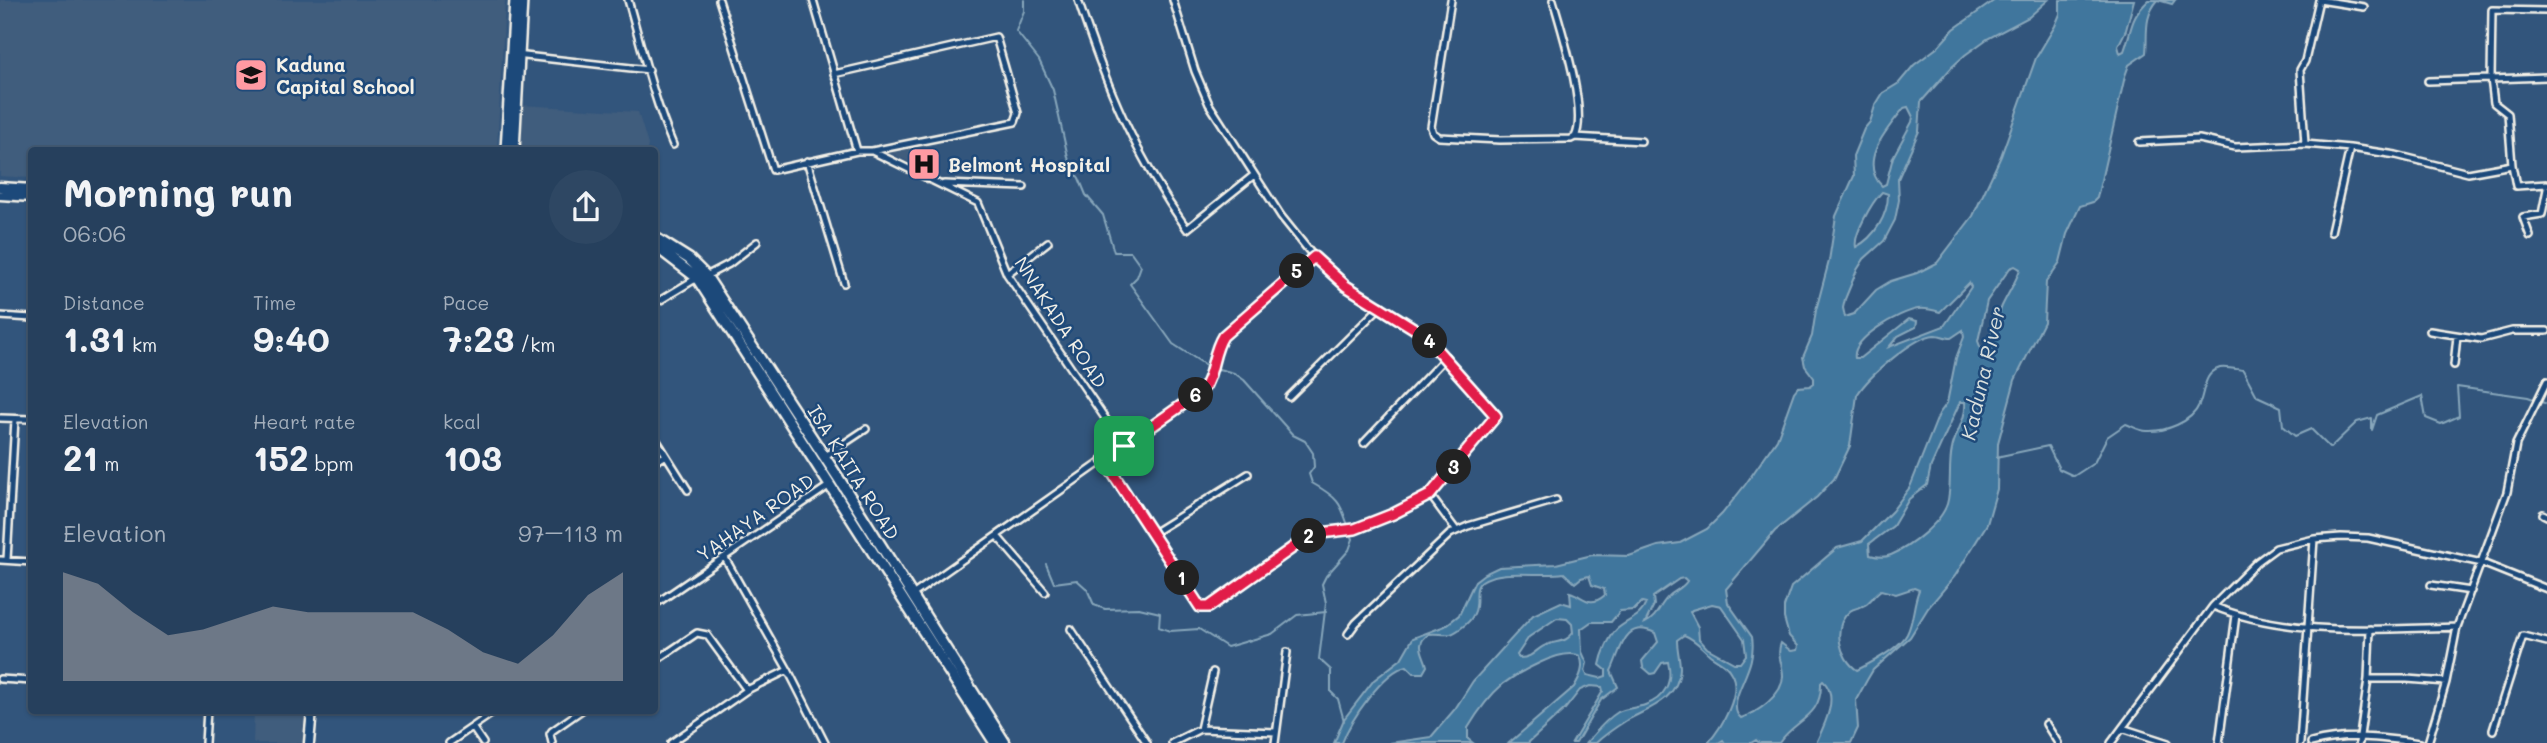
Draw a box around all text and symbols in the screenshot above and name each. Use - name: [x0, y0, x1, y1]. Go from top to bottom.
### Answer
- place label: Kaduna Capital School: [276, 52, 415, 99]
- school or university icon: Kaduna Capital School: [232, 56, 270, 94]
- hospital icon: Belmont Hospital: [905, 145, 943, 183]
- place label: Belmont Hospital: [948, 152, 1110, 177]
- text: Morning run: [63, 167, 293, 217]
- button: share: [549, 170, 623, 244]
- text: 06:06: [63, 218, 126, 248]
- street label: NNAKADA ROAD: [1009, 252, 1113, 392]
- pin: 5: [1280, 254, 1314, 288]
- text: 5: [1291, 258, 1302, 283]
- text: Distance: [63, 290, 145, 315]
- text: Time: [253, 290, 296, 315]
- text: Pace: [443, 290, 489, 315]
- water label: Kaduna River: [1953, 303, 2011, 443]
- text: 1.31: [63, 315, 126, 361]
- text: 9:40: [253, 315, 330, 361]
- text: 7:23: [443, 315, 514, 361]
- pin: 4: [1412, 324, 1448, 358]
- text: 4: [1423, 328, 1436, 353]
- text: km: [126, 332, 157, 357]
- text: /km: [514, 332, 555, 357]
- pin: 6: [1178, 378, 1214, 412]
- text: 6: [1190, 382, 1201, 407]
- street label: ISA KAITA ROAD: [802, 400, 906, 544]
- text: Elevation: [63, 409, 148, 434]
- text: Heart rate: [253, 409, 356, 434]
- text: kcal: [443, 409, 481, 434]
- pin: [1094, 416, 1154, 476]
- icon: arrive: [1105, 427, 1143, 465]
- text: 21: [63, 434, 98, 480]
- text: 152: [253, 434, 309, 480]
- text: 103: [443, 434, 502, 480]
- pin: 3: [1436, 449, 1472, 484]
- text: m: [98, 451, 119, 476]
- text: bpm: [309, 451, 354, 476]
- text: 3: [1448, 454, 1459, 479]
- street label: YAHAYA ROAD: [692, 467, 818, 567]
- text: Elevation: [63, 518, 166, 548]
- text: 97–113 m: [518, 518, 623, 548]
- pin: 2: [1292, 518, 1326, 554]
- text: 2: [1303, 523, 1314, 548]
- pin: 1: [1164, 560, 1200, 596]
- text: 1: [1177, 565, 1186, 590]

